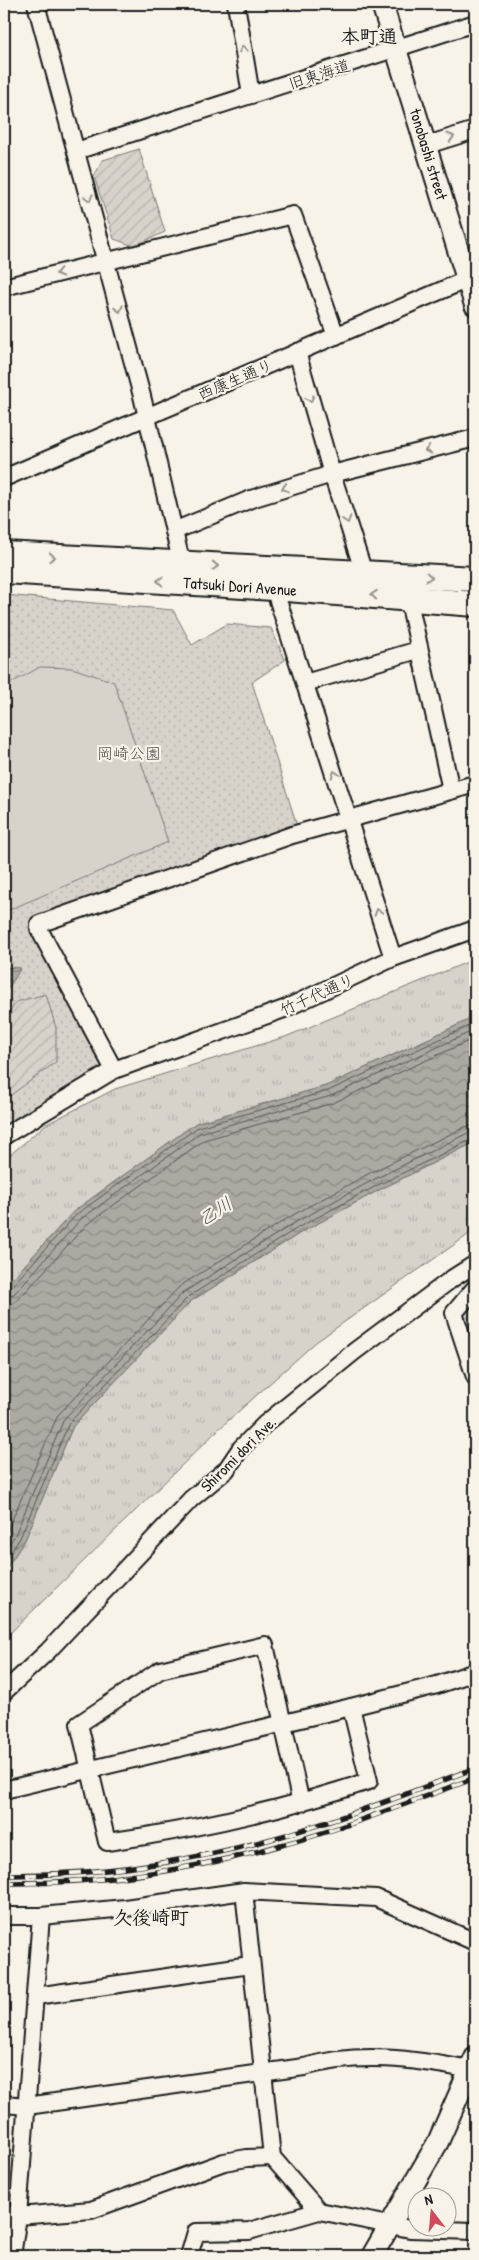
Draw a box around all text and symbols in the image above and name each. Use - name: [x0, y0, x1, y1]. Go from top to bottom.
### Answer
- district label: 本町通: [340, 23, 398, 49]
- one-way arrow: [239, 45, 249, 54]
- street label: 旧東海道: [285, 54, 353, 94]
- street label: tonobashi street: [405, 105, 454, 203]
- one-way arrow: [446, 133, 455, 143]
- one-way arrow: [83, 193, 93, 201]
- one-way arrow: [56, 268, 64, 278]
- one-way arrow: [113, 304, 124, 313]
- street label: 西康生通り: [194, 353, 276, 405]
- one-way arrow: [305, 395, 315, 403]
- one-way arrow: [424, 444, 432, 455]
- one-way arrow: [282, 483, 290, 493]
- one-way arrow: [341, 516, 351, 524]
- one-way arrow: [49, 552, 57, 563]
- one-way arrow: [211, 561, 219, 572]
- street label: Tatsuki Dori Avenue: [182, 571, 298, 601]
- one-way arrow: [426, 571, 434, 582]
- one-way arrow: [156, 576, 164, 587]
- one-way arrow: [370, 590, 378, 601]
- park label: 岡崎公園: [97, 742, 161, 764]
- one-way arrow: [330, 770, 340, 778]
- one-way arrow: [374, 908, 384, 917]
- street label: 竹千代通り: [276, 968, 358, 1020]
- water label: 乙川: [193, 1191, 237, 1231]
- street label: Shiromi dori Ave.: [195, 1411, 281, 1497]
- district label: 久後崎町: [113, 1904, 189, 1930]
- north arrow: [406, 2188, 456, 2238]
- text: N: [422, 2189, 435, 2209]

